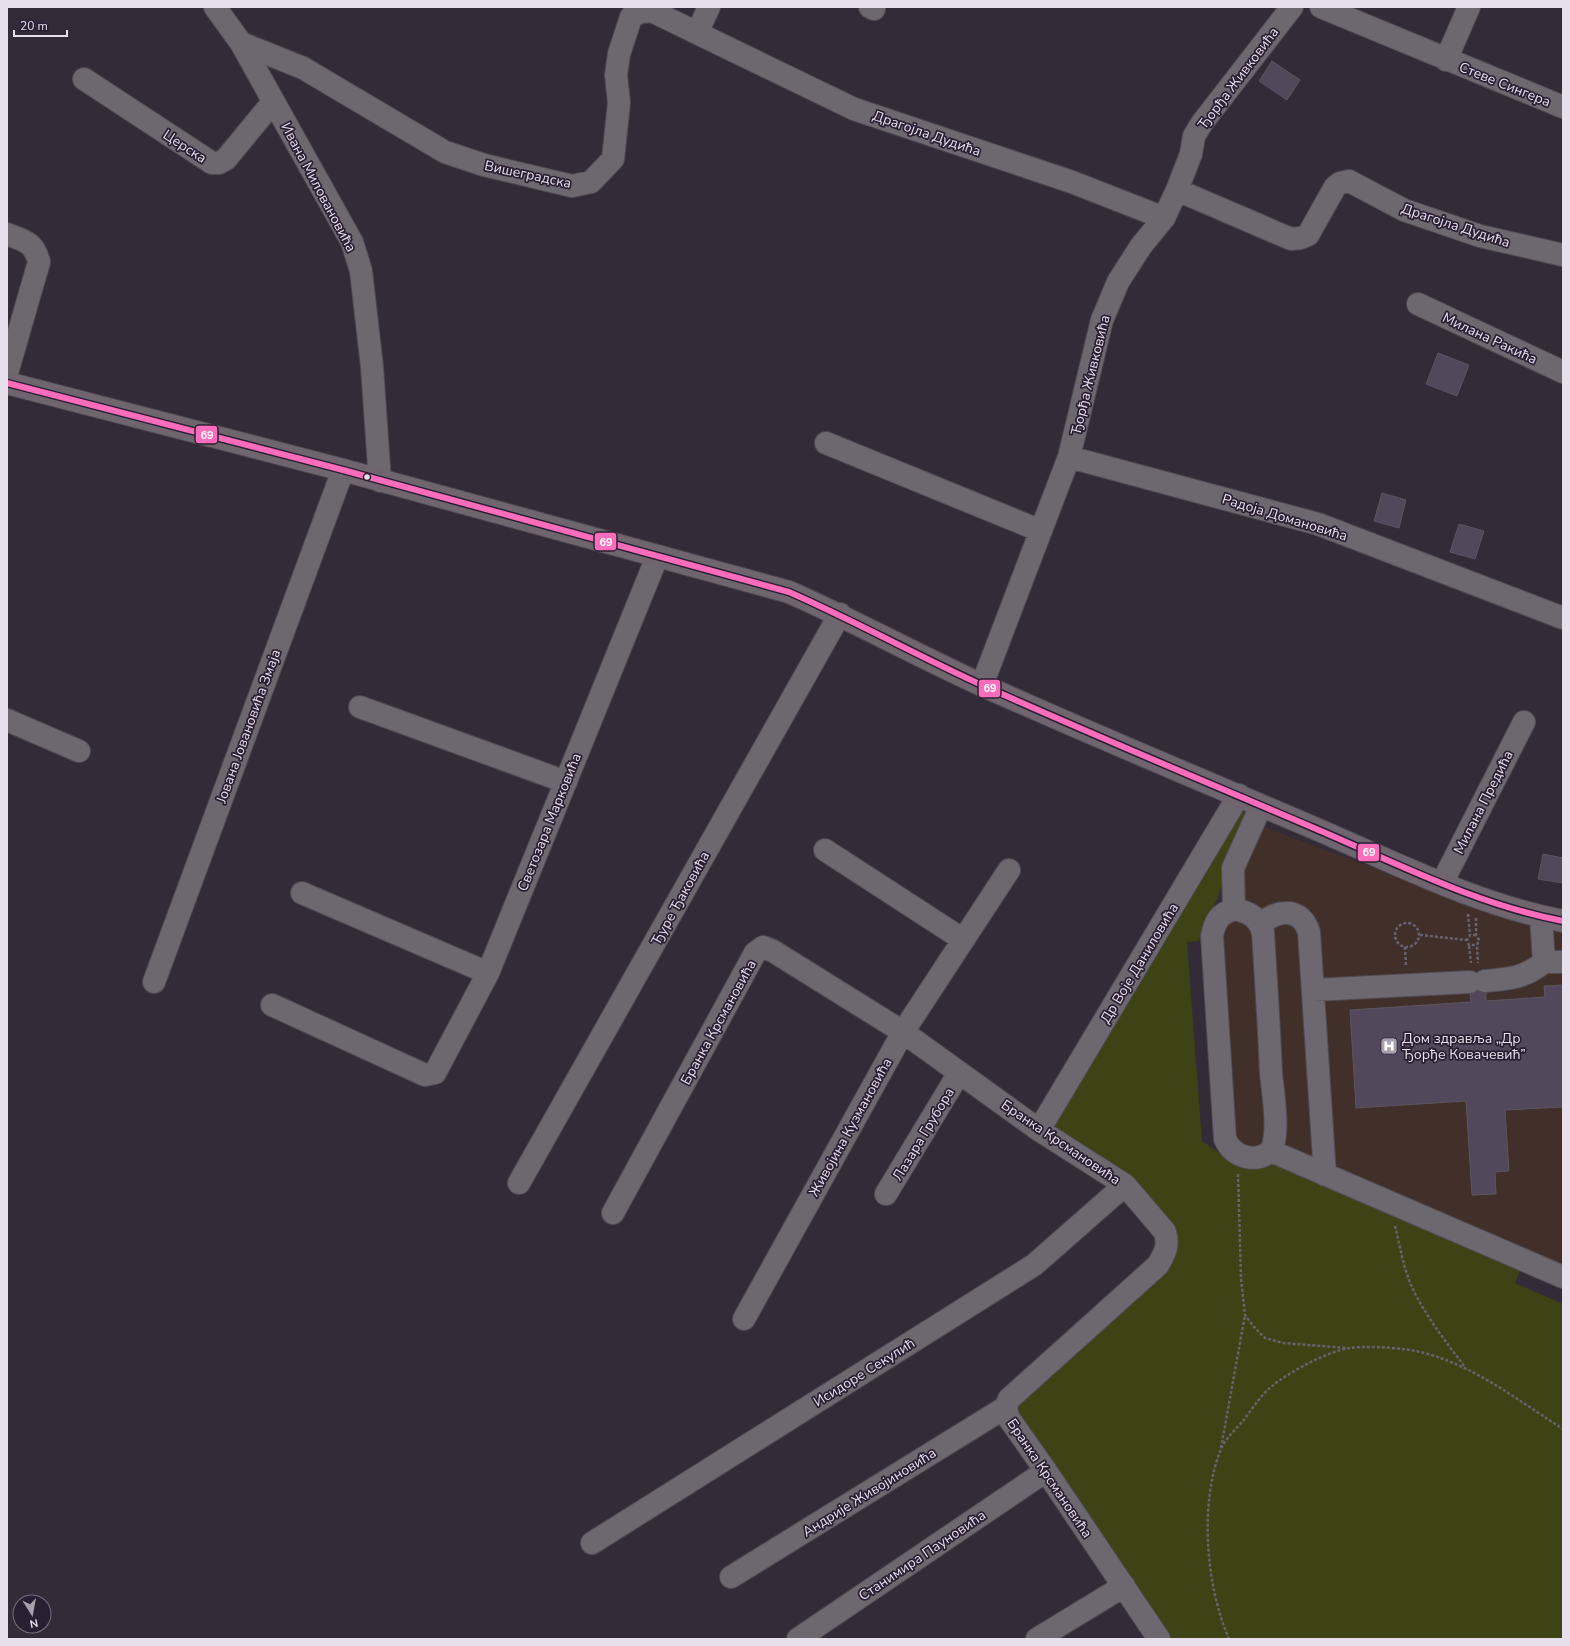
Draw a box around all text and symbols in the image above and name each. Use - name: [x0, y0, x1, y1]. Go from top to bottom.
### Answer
- scale bar: [14, 12, 67, 38]
- text: 20 m: [20, 18, 48, 34]
- street label: Ђорђа Живковића: [1194, 23, 1283, 133]
- street label: Стеве Сингера: [1456, 57, 1554, 112]
- street label: Драгојла Дудића: [870, 106, 983, 161]
- street label: Ивана Миловановића: [276, 119, 361, 255]
- street label: Церска: [159, 125, 210, 168]
- street label: Вишеградска: [483, 156, 573, 193]
- street label: Драгојла Дудића: [1399, 199, 1513, 252]
- street label: Милана Ракића: [1439, 308, 1540, 369]
- street label: Ђорђа Живковића: [1066, 313, 1115, 437]
- line badge: 69: [195, 425, 218, 444]
- text: 69: [200, 428, 214, 443]
- unlabelled marker: [362, 472, 372, 482]
- street label: Радоја Домановића: [1220, 489, 1350, 546]
- line badge: 69: [594, 532, 617, 551]
- text: 69: [599, 535, 613, 550]
- street label: Јована Јовановића Змаја: [211, 647, 285, 807]
- line badge: 69: [978, 679, 1001, 698]
- text: 69: [983, 681, 997, 696]
- street label: Милана Предића: [1449, 747, 1518, 857]
- street label: Светозара Марковића: [513, 750, 586, 894]
- line badge: 69: [1357, 843, 1380, 862]
- text: 69: [1362, 845, 1376, 860]
- street label: Ђуре Ђаковића: [647, 848, 714, 949]
- street label: Др Воје Даниловића: [1096, 900, 1183, 1027]
- street label: Бранка Крсмановића: [676, 956, 761, 1088]
- place label: Дом здравља „Др Ђорђе Ковачевић”: [1402, 1029, 1526, 1064]
- hospital icon: Дом здравља „Др Ђорђе Ковачевић”: [1379, 1036, 1399, 1056]
- street label: Живојина Кузмановића: [804, 1055, 896, 1200]
- street label: Лазара Грубора: [888, 1084, 959, 1184]
- street label: Бранка Крсмановића: [997, 1095, 1124, 1189]
- street label: Исидоре Секулић: [810, 1334, 919, 1411]
- street label: Бранка Крсмановића: [1003, 1415, 1097, 1542]
- street label: Андрије Живојиновића: [799, 1443, 940, 1541]
- street label: Станимира Пауновића: [855, 1506, 990, 1605]
- north arrow: [12, 1594, 52, 1634]
- text: N: [28, 1615, 39, 1631]

